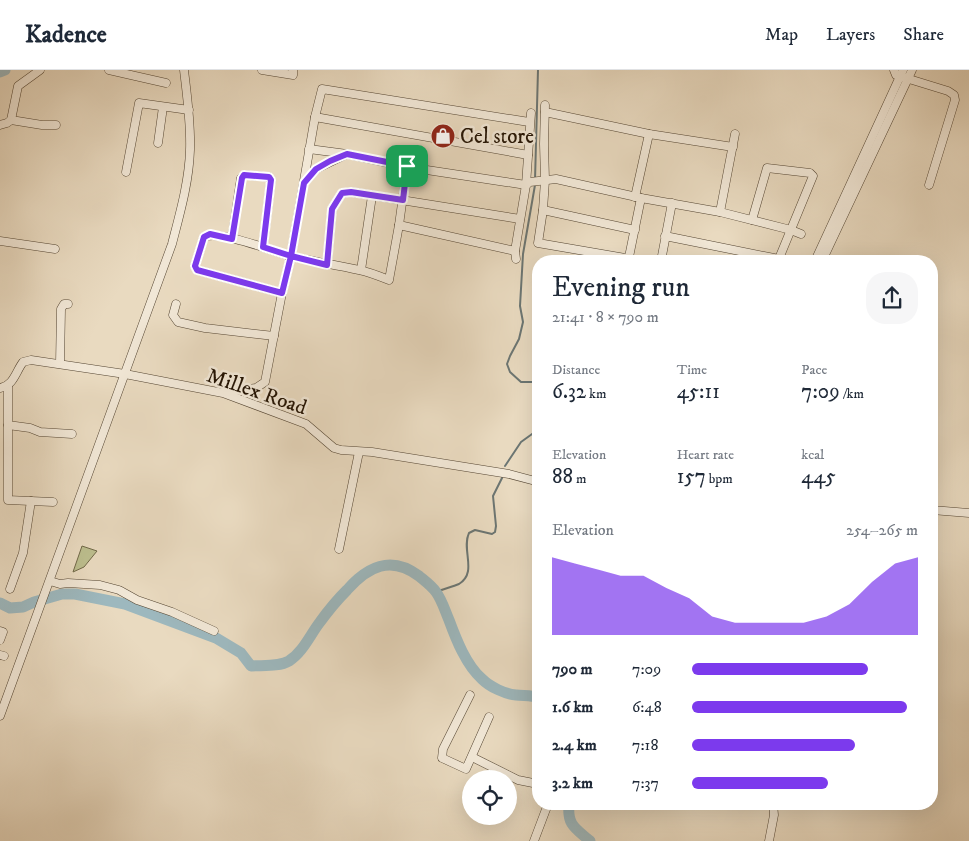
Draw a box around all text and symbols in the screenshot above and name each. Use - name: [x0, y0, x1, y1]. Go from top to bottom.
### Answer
- text: Kadence: [25, 20, 107, 50]
- text: Map: [765, 24, 798, 46]
- text: Layers: [826, 24, 875, 46]
- text: Share: [903, 24, 944, 46]
- shop icon: Cel store: [430, 123, 456, 149]
- place label: Cel store: [460, 124, 534, 150]
- pin: [386, 145, 428, 187]
- icon: arrive: [393, 152, 421, 180]
- text: Evening run: [552, 270, 690, 305]
- button: share: [866, 272, 918, 324]
- text: 21:41 · 8 × 790 m: [552, 307, 659, 327]
- text: Distance: [552, 361, 600, 379]
- text: Time: [677, 361, 707, 379]
- text: Pace: [801, 361, 827, 379]
- street label: Millex Road: [203, 363, 311, 421]
- text: 6.32: [552, 379, 586, 405]
- text: 45:11: [677, 379, 720, 405]
- text: 7:09: [801, 379, 840, 405]
- text: km: [586, 385, 607, 403]
- text: /km: [840, 385, 864, 403]
- text: Elevation: [552, 446, 606, 464]
- text: Heart rate: [677, 446, 734, 464]
- text: kcal: [801, 446, 824, 464]
- text: 88: [552, 464, 573, 490]
- text: 157: [677, 464, 706, 490]
- text: 445: [801, 464, 836, 490]
- text: m: [573, 470, 587, 488]
- text: bpm: [706, 470, 733, 488]
- text: Elevation: [552, 520, 614, 540]
- text: 254–265 m: [846, 520, 918, 540]
- text: 790 m: [552, 659, 592, 679]
- text: 7:09: [632, 659, 661, 679]
- text: 1.6 km: [552, 697, 593, 717]
- text: 6:48: [632, 697, 662, 717]
- text: 2.4 km: [552, 735, 597, 755]
- text: 7:18: [632, 735, 658, 755]
- map controls: [462, 770, 517, 825]
- button: locate: [462, 770, 517, 825]
- text: 3.2 km: [552, 773, 593, 793]
- text: 7:37: [632, 773, 659, 793]

